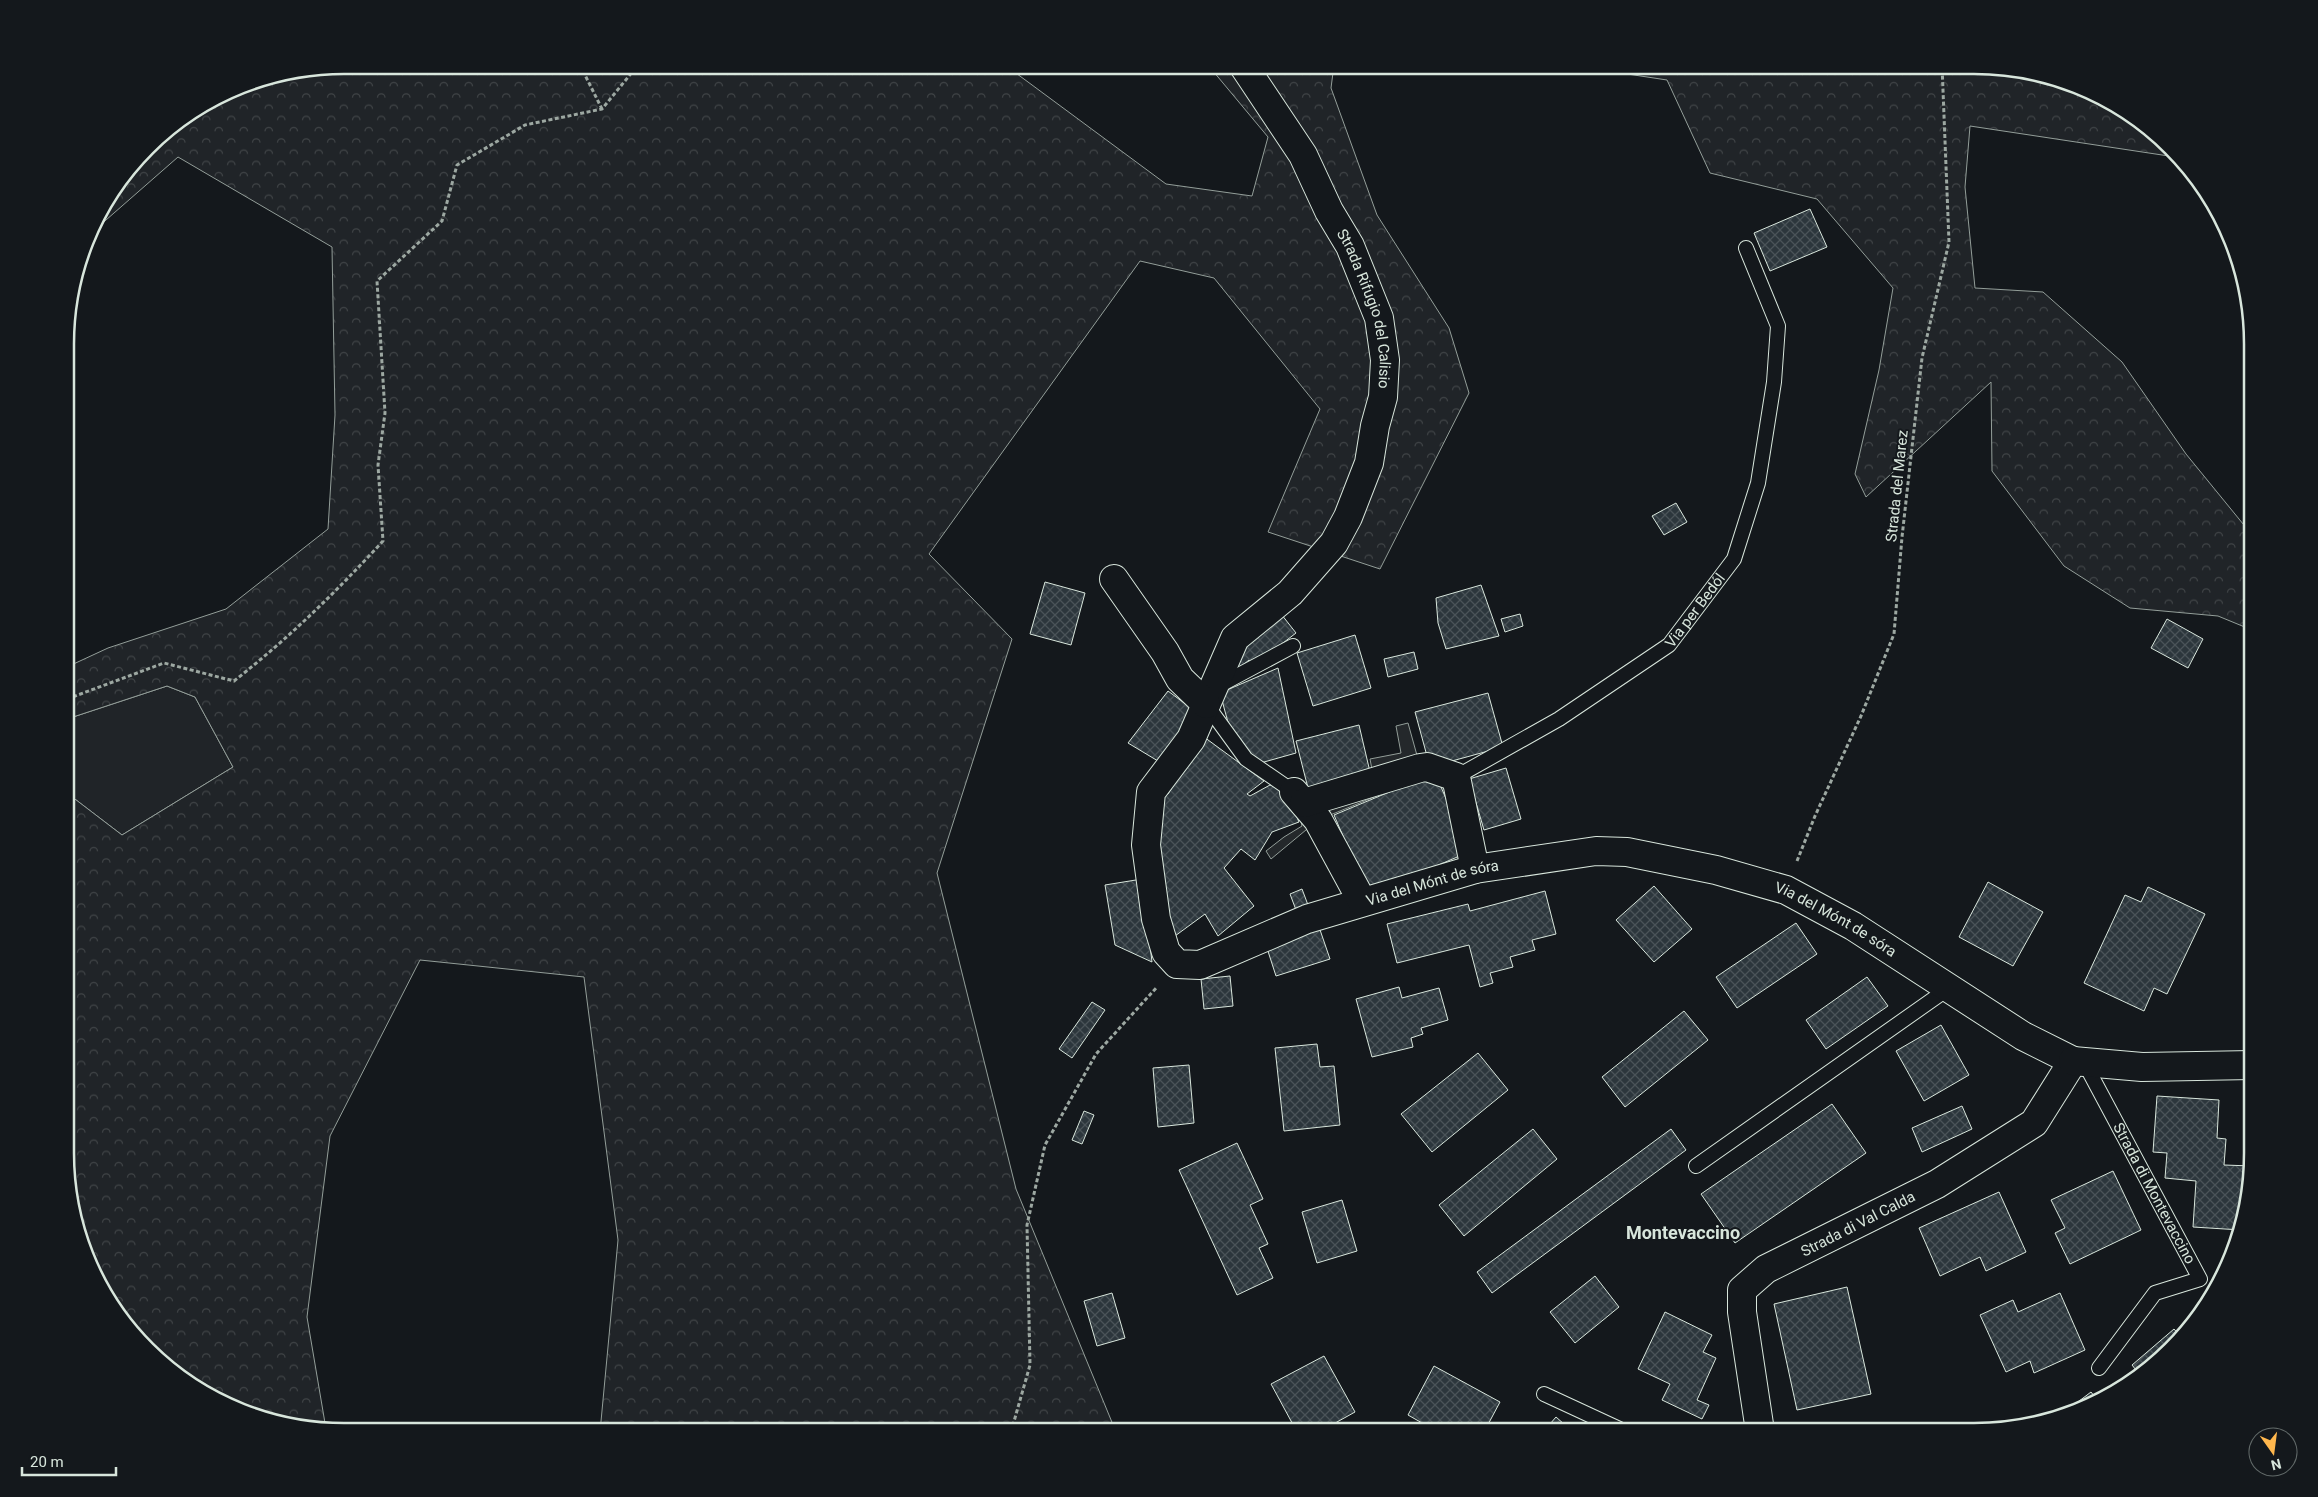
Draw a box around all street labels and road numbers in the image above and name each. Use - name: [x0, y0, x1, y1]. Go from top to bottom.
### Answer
- street label: Strada Rifugio del Calisio: [1333, 226, 1394, 389]
- street label: Strada del Marez: [1882, 429, 1912, 543]
- street label: Via per Bedól: [1661, 570, 1729, 651]
- street label: Via del Mónt de sóra: [1364, 857, 1500, 910]
- street label: Via del Mónt de sóra: [1773, 878, 1900, 961]
- street label: Strada di Montevaccino: [2109, 1120, 2199, 1267]
- street label: Strada di Val Calda: [1798, 1187, 1918, 1261]

